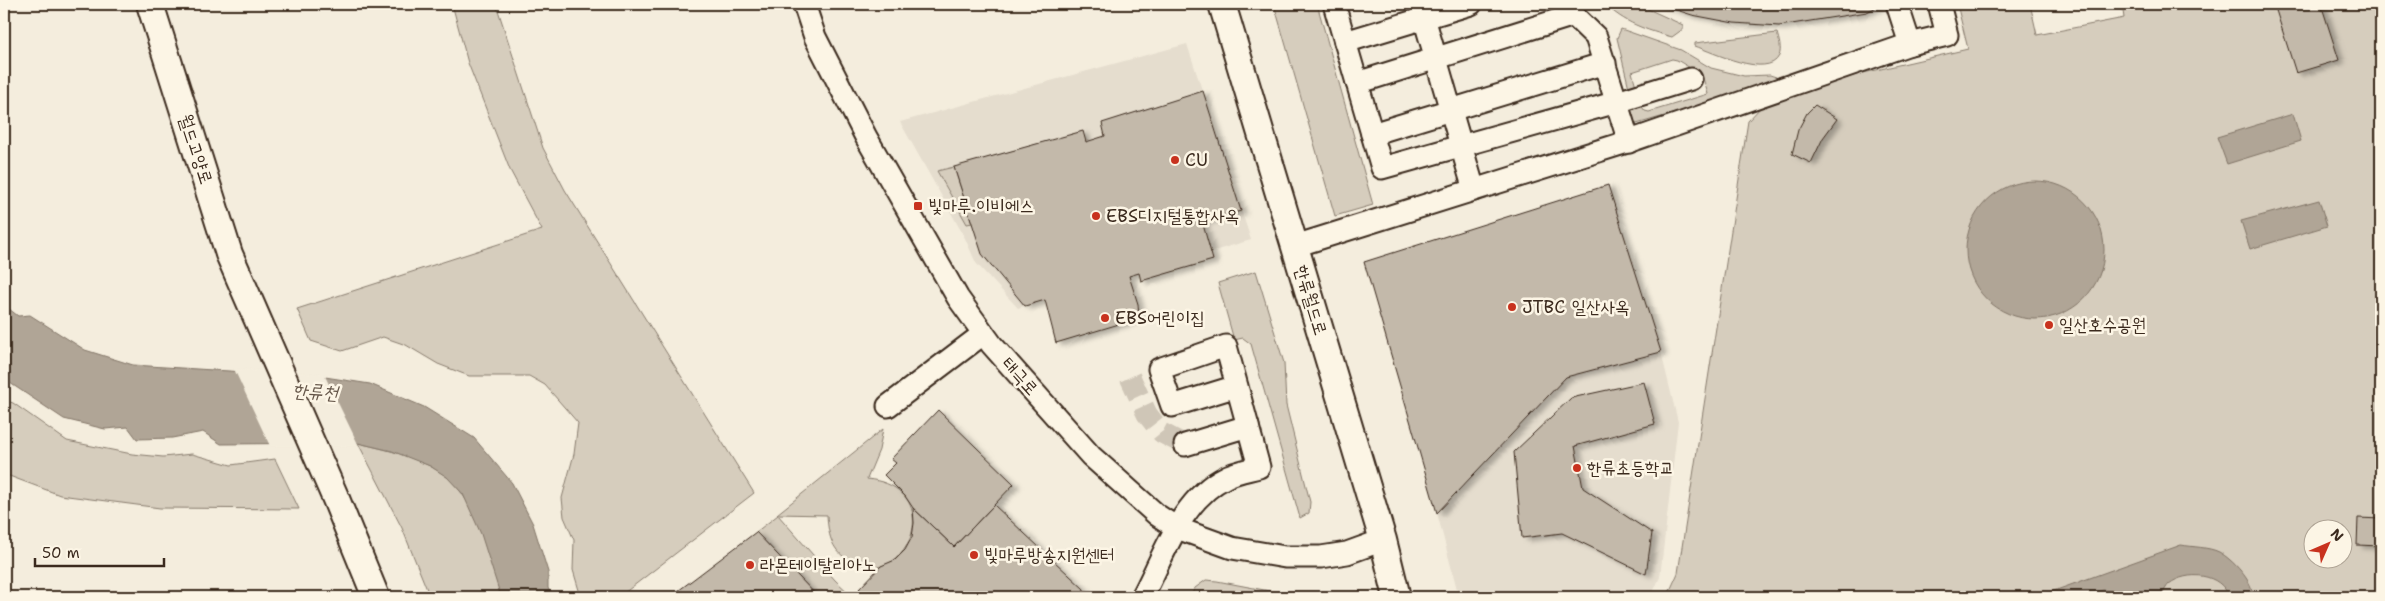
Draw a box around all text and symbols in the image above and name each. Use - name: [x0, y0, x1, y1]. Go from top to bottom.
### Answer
- street label: 월드고양로: [173, 111, 219, 187]
- place label: CU: [1185, 148, 1208, 172]
- marker: CU: [1169, 154, 1181, 166]
- place label: 빛마루.이비에스: [928, 194, 1034, 218]
- marker: 빛마루.이비에스: [912, 200, 924, 212]
- place label: EBS디지털통합사옥: [1106, 204, 1239, 228]
- marker: EBS디지털통합사옥: [1090, 210, 1102, 222]
- street label: 한류월드로: [1289, 262, 1333, 338]
- place label: JTBC 일산사옥: [1522, 295, 1629, 319]
- marker: JTBC 일산사옥: [1506, 301, 1518, 313]
- place label: EBS어린이집: [1115, 306, 1205, 330]
- marker: EBS어린이집: [1099, 312, 1111, 324]
- place label: 일산호수공원: [2059, 313, 2146, 337]
- marker: 일산호수공원: [2043, 319, 2055, 331]
- street label: 태극로: [997, 352, 1043, 400]
- water label: 한류천: [291, 377, 340, 406]
- place label: 한류초등학교: [1587, 456, 1674, 480]
- marker: 한류초등학교: [1571, 462, 1583, 474]
- north arrow: [2302, 518, 2352, 568]
- text: N: [2327, 525, 2347, 545]
- scale bar: [35, 536, 164, 568]
- text: 50 m: [42, 543, 80, 563]
- place label: 빛마루방송지원센터: [984, 543, 1114, 567]
- marker: 빛마루방송지원센터: [968, 549, 980, 561]
- place label: 라몬테이탈리아노: [760, 553, 876, 577]
- marker: 라몬테이탈리아노: [744, 559, 756, 571]

